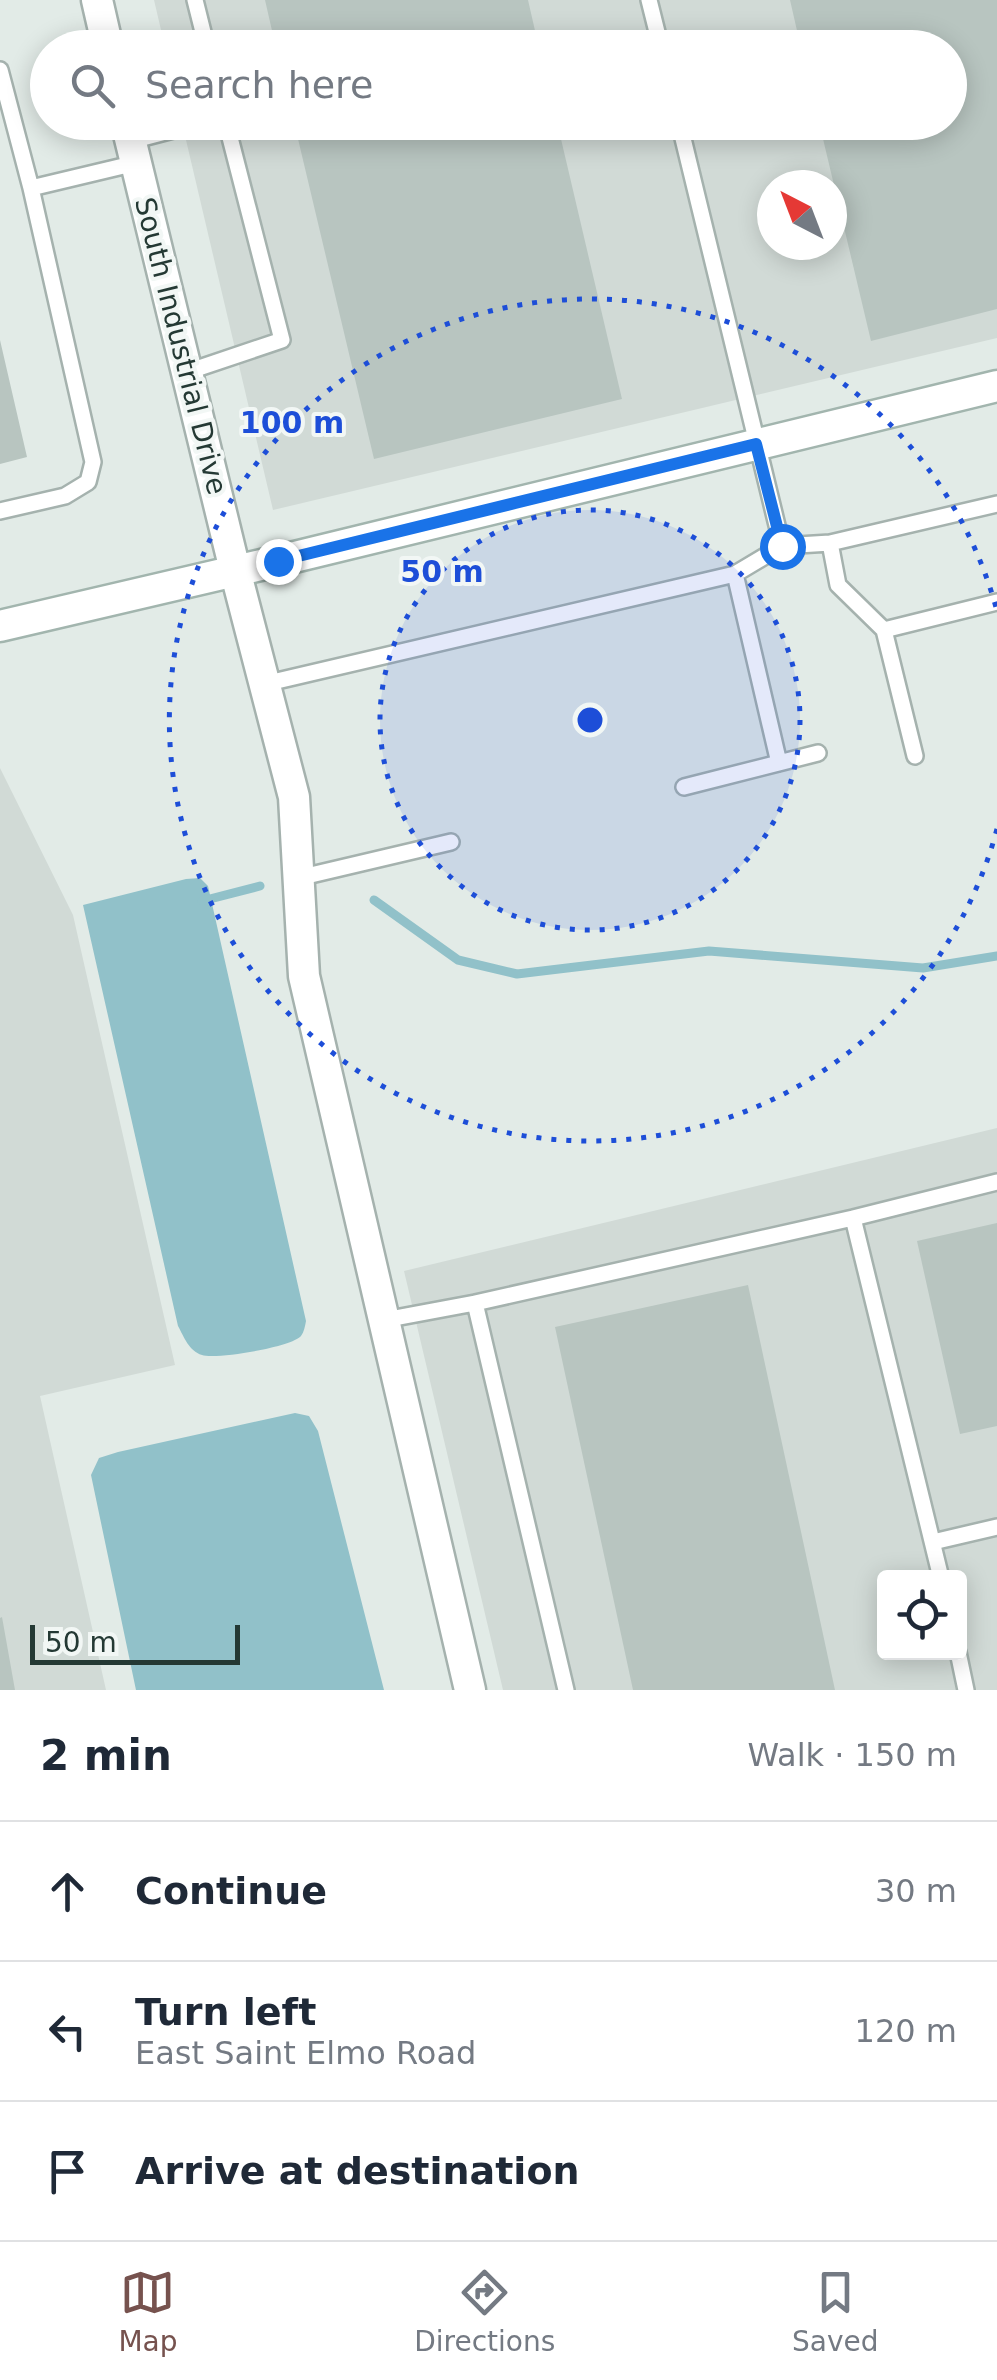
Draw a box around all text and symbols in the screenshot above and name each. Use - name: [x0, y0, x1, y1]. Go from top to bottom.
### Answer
- search box: [30, 30, 967, 140]
- icon: search: [65, 58, 120, 113]
- text: Search here: [145, 63, 373, 107]
- north arrow: [757, 170, 847, 260]
- street label: South Industrial Drive: [128, 194, 234, 498]
- text: 100 m: [240, 405, 344, 440]
- route start: [760, 524, 806, 570]
- route end: [256, 539, 302, 585]
- text: 50 m: [400, 554, 484, 589]
- centre of rings: [572, 702, 608, 738]
- map controls: [877, 1570, 967, 1660]
- button: locate: [877, 1570, 967, 1660]
- scale bar: [30, 1620, 240, 1664]
- text: 50 m: [45, 1626, 117, 1659]
- text: 2 min: [40, 1731, 172, 1780]
- text: Walk · 150 m: [747, 1736, 957, 1774]
- icon: ahead: [40, 1864, 95, 1919]
- text: Continue: [135, 1869, 327, 1913]
- text: 30 m: [875, 1872, 957, 1910]
- text: Turn left: [135, 1990, 316, 2034]
- icon: left: [40, 2004, 95, 2059]
- text: 120 m: [855, 2012, 957, 2050]
- text: East Saint Elmo Road: [135, 2034, 476, 2072]
- icon: arrive: [40, 2144, 95, 2199]
- text: Arrive at destination: [135, 2149, 580, 2193]
- tab: Map: [118, 2265, 177, 2358]
- tab: Directions: [414, 2265, 555, 2358]
- tab: Saved: [792, 2265, 879, 2358]

